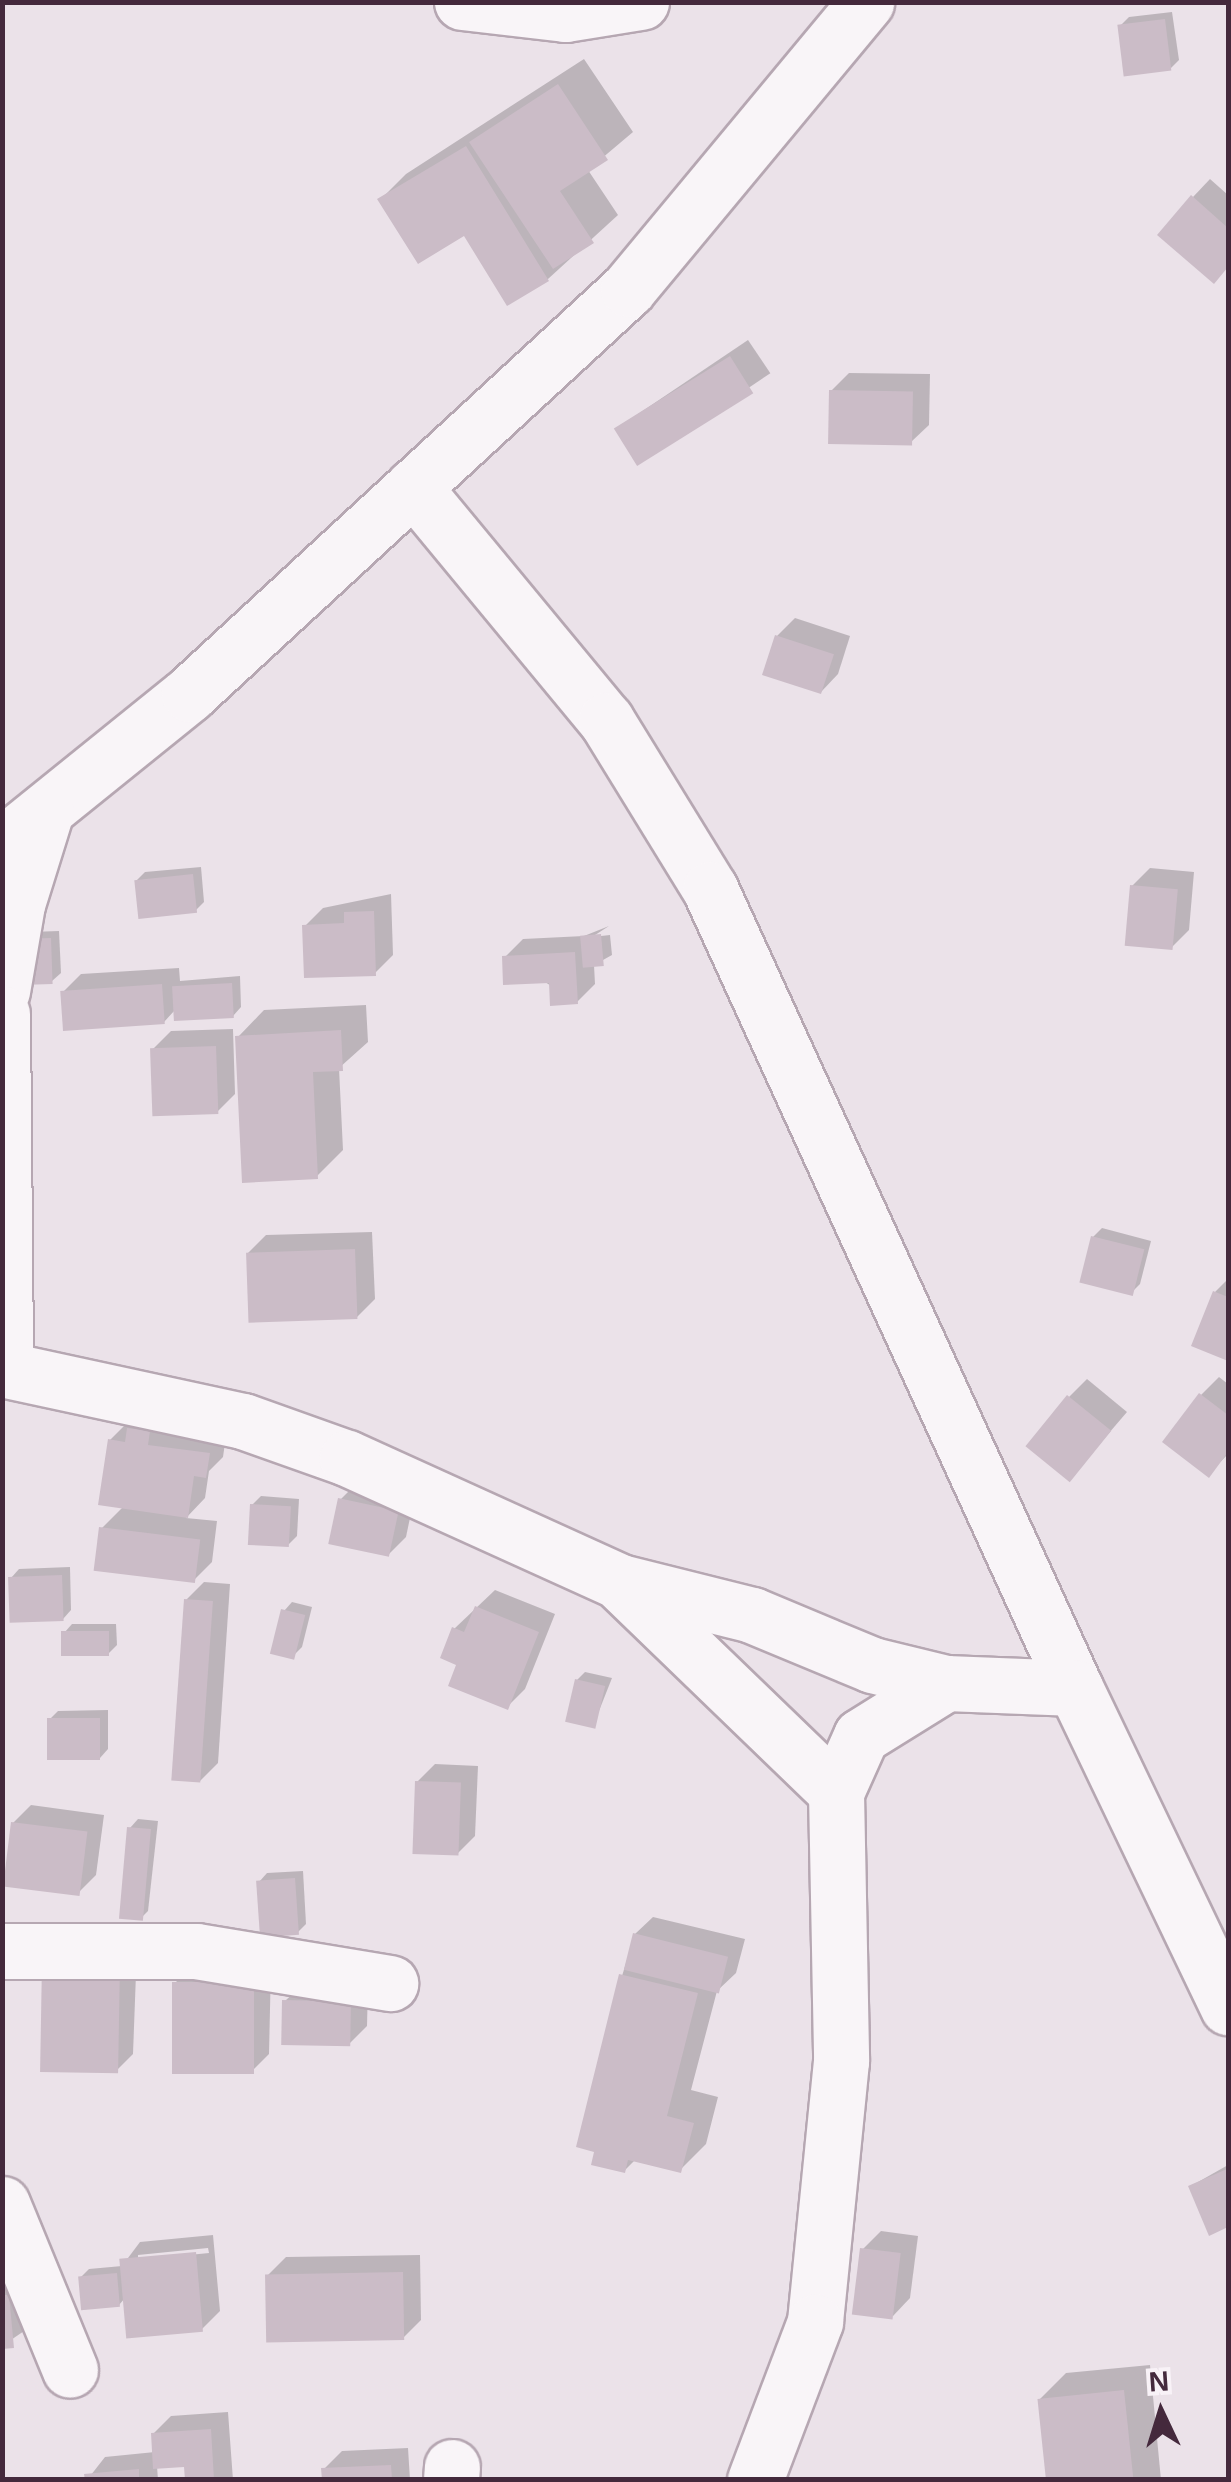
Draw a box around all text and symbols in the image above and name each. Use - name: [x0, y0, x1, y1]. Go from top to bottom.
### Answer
- north arrow: [1111, 2362, 1211, 2462]
- text: N: [1148, 2365, 1170, 2398]

